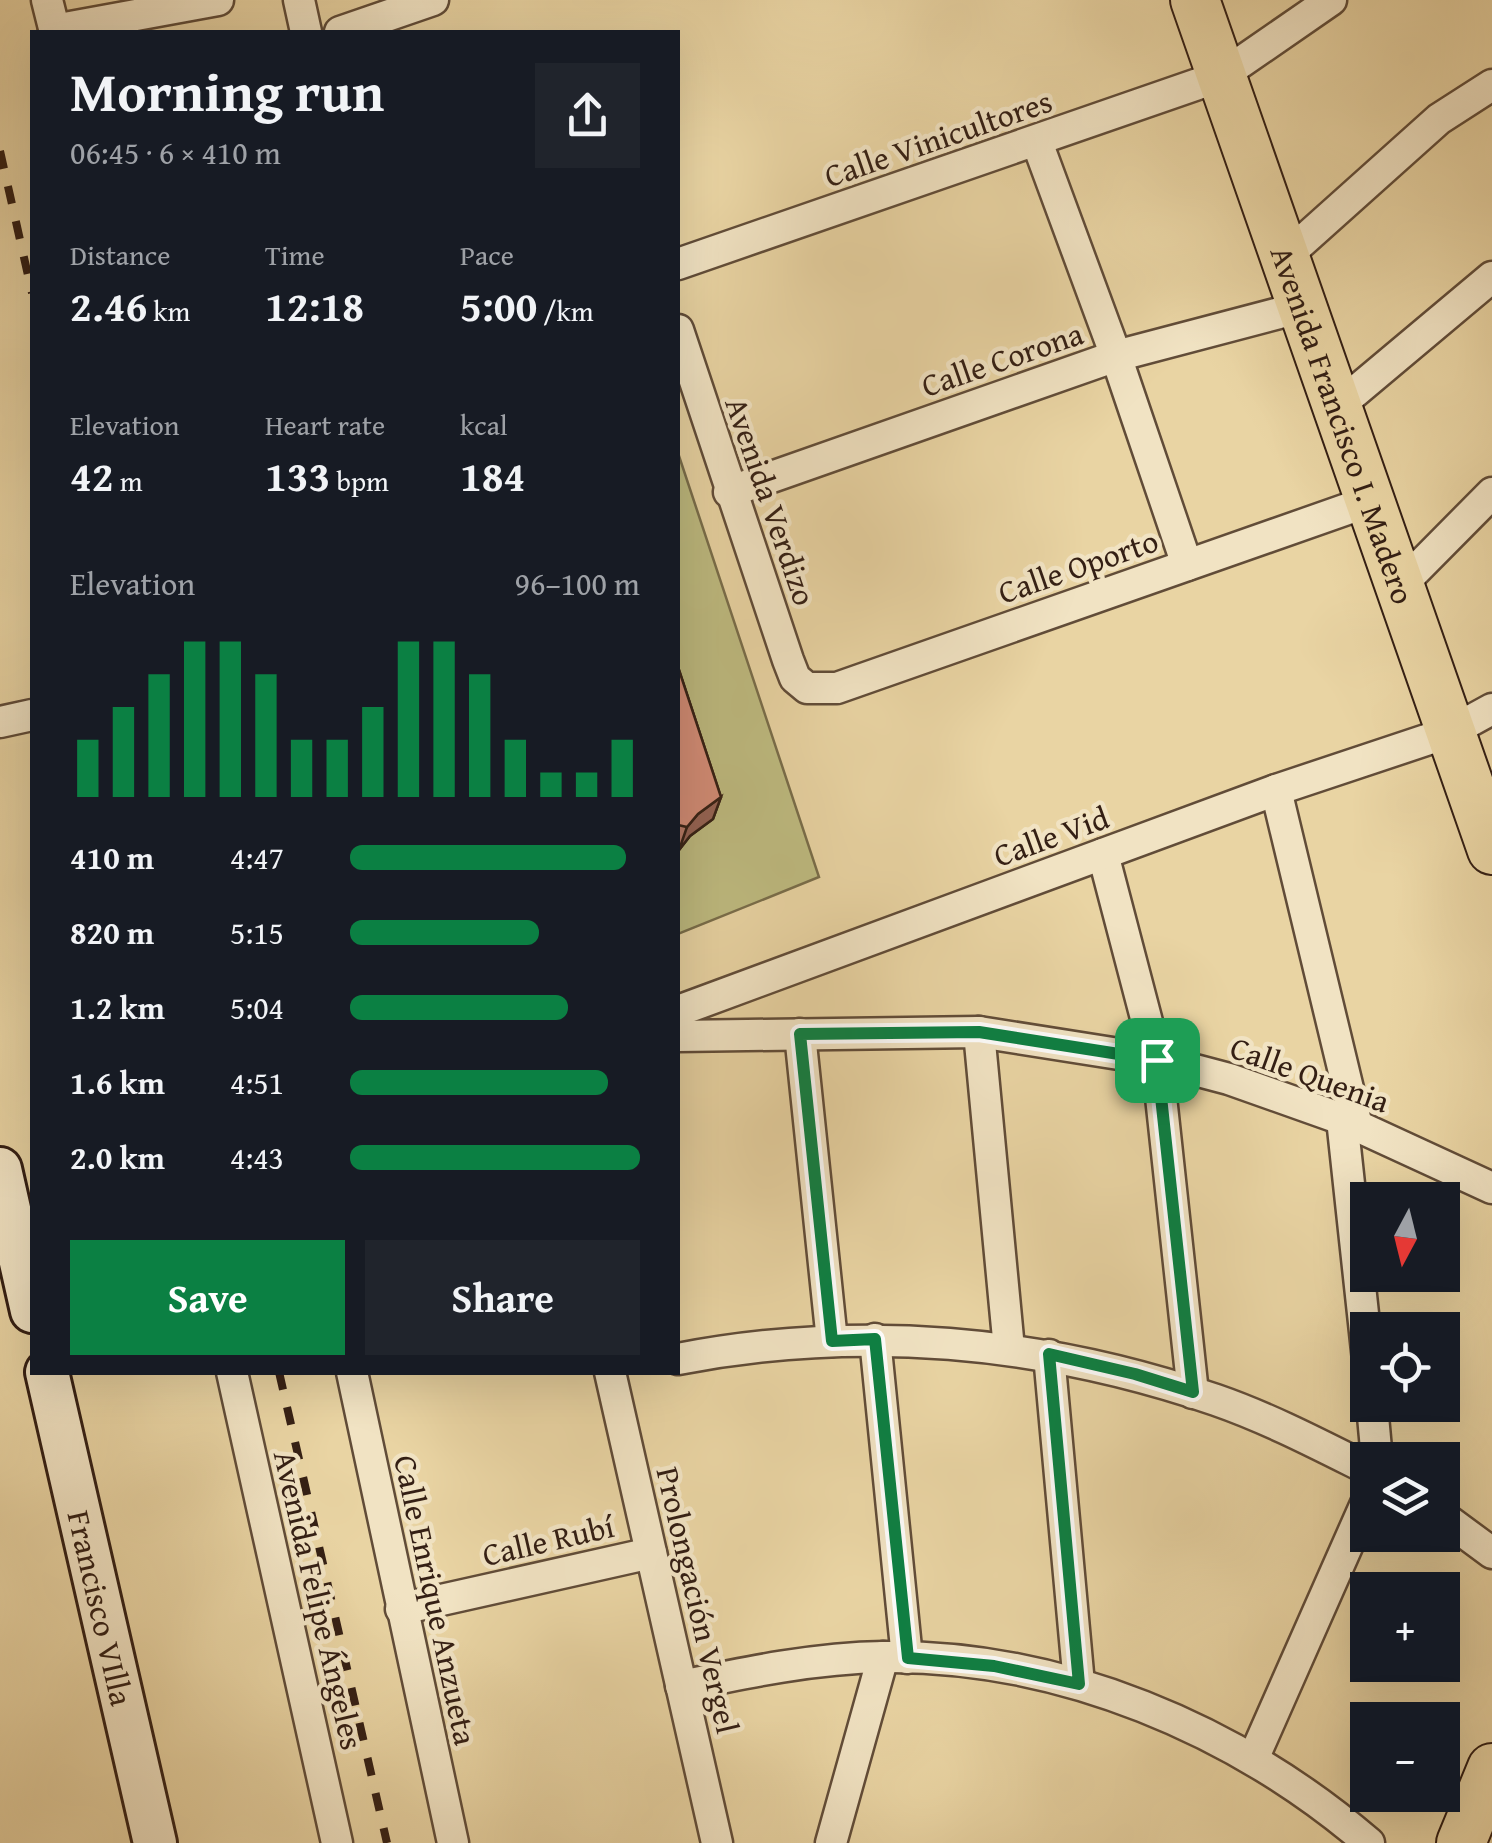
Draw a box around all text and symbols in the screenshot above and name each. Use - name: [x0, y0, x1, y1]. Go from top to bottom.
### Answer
- text: Morning run: [70, 51, 384, 131]
- button: share: [535, 63, 640, 168]
- street label: Calle Vinicultores: [818, 77, 1058, 199]
- text: 06:45 · 6 × 410 m: [70, 129, 281, 176]
- text: Distance: [70, 234, 170, 275]
- text: Time: [265, 234, 325, 275]
- text: Pace: [460, 234, 514, 275]
- street label: Avenida Francisco I. Madero: [1259, 239, 1428, 610]
- text: 2.46: [70, 275, 147, 336]
- text: 12:18: [265, 275, 364, 336]
- text: 5:00: [460, 275, 537, 336]
- text: km: [147, 290, 190, 331]
- text: /km: [537, 290, 594, 331]
- street label: Calle Corona: [915, 309, 1089, 409]
- street label: Avenida Verdizo: [713, 390, 829, 612]
- text: Elevation: [70, 404, 180, 445]
- text: Heart rate: [265, 404, 385, 445]
- text: kcal: [460, 404, 508, 445]
- text: 42: [70, 445, 114, 506]
- text: 133: [265, 445, 330, 506]
- text: 184: [460, 445, 525, 506]
- text: m: [114, 460, 143, 501]
- text: bpm: [330, 460, 389, 501]
- street label: Calle Oporto: [992, 517, 1164, 615]
- text: Elevation: [70, 560, 195, 607]
- text: 96–100 m: [515, 560, 640, 607]
- street label: Calle Vid: [987, 793, 1115, 879]
- text: 410 m: [70, 834, 154, 881]
- text: 4:47: [230, 834, 284, 881]
- text: 820 m: [70, 909, 154, 956]
- text: 5:15: [230, 909, 284, 956]
- text: 1.2 km: [70, 984, 165, 1031]
- text: 5:04: [230, 984, 284, 1031]
- pin: [1115, 1018, 1200, 1103]
- street label: Calle Quenia: [1224, 1023, 1396, 1125]
- icon: arrive: [1130, 1033, 1185, 1088]
- text: 1.6 km: [70, 1059, 165, 1106]
- text: 4:51: [230, 1059, 284, 1106]
- text: 2.0 km: [70, 1134, 165, 1181]
- text: 4:43: [230, 1134, 284, 1181]
- north arrow: [1350, 1182, 1460, 1292]
- map controls: [1350, 1182, 1460, 1812]
- button: Save: [70, 1240, 345, 1355]
- button: Share: [365, 1240, 640, 1355]
- button: locate: [1350, 1312, 1460, 1422]
- button: layers: [1350, 1442, 1460, 1552]
- street label: Avenida Felipe Ángeles: [262, 1446, 376, 1754]
- street label: Calle Enrique Anzueta: [382, 1451, 490, 1749]
- street label: Prolongación Vergel: [644, 1462, 752, 1738]
- street label: Calle Rubí: [478, 1502, 619, 1578]
- street label: Francisco VIlla: [56, 1506, 146, 1710]
- button: +: [1350, 1572, 1460, 1682]
- button: −: [1350, 1702, 1460, 1812]

